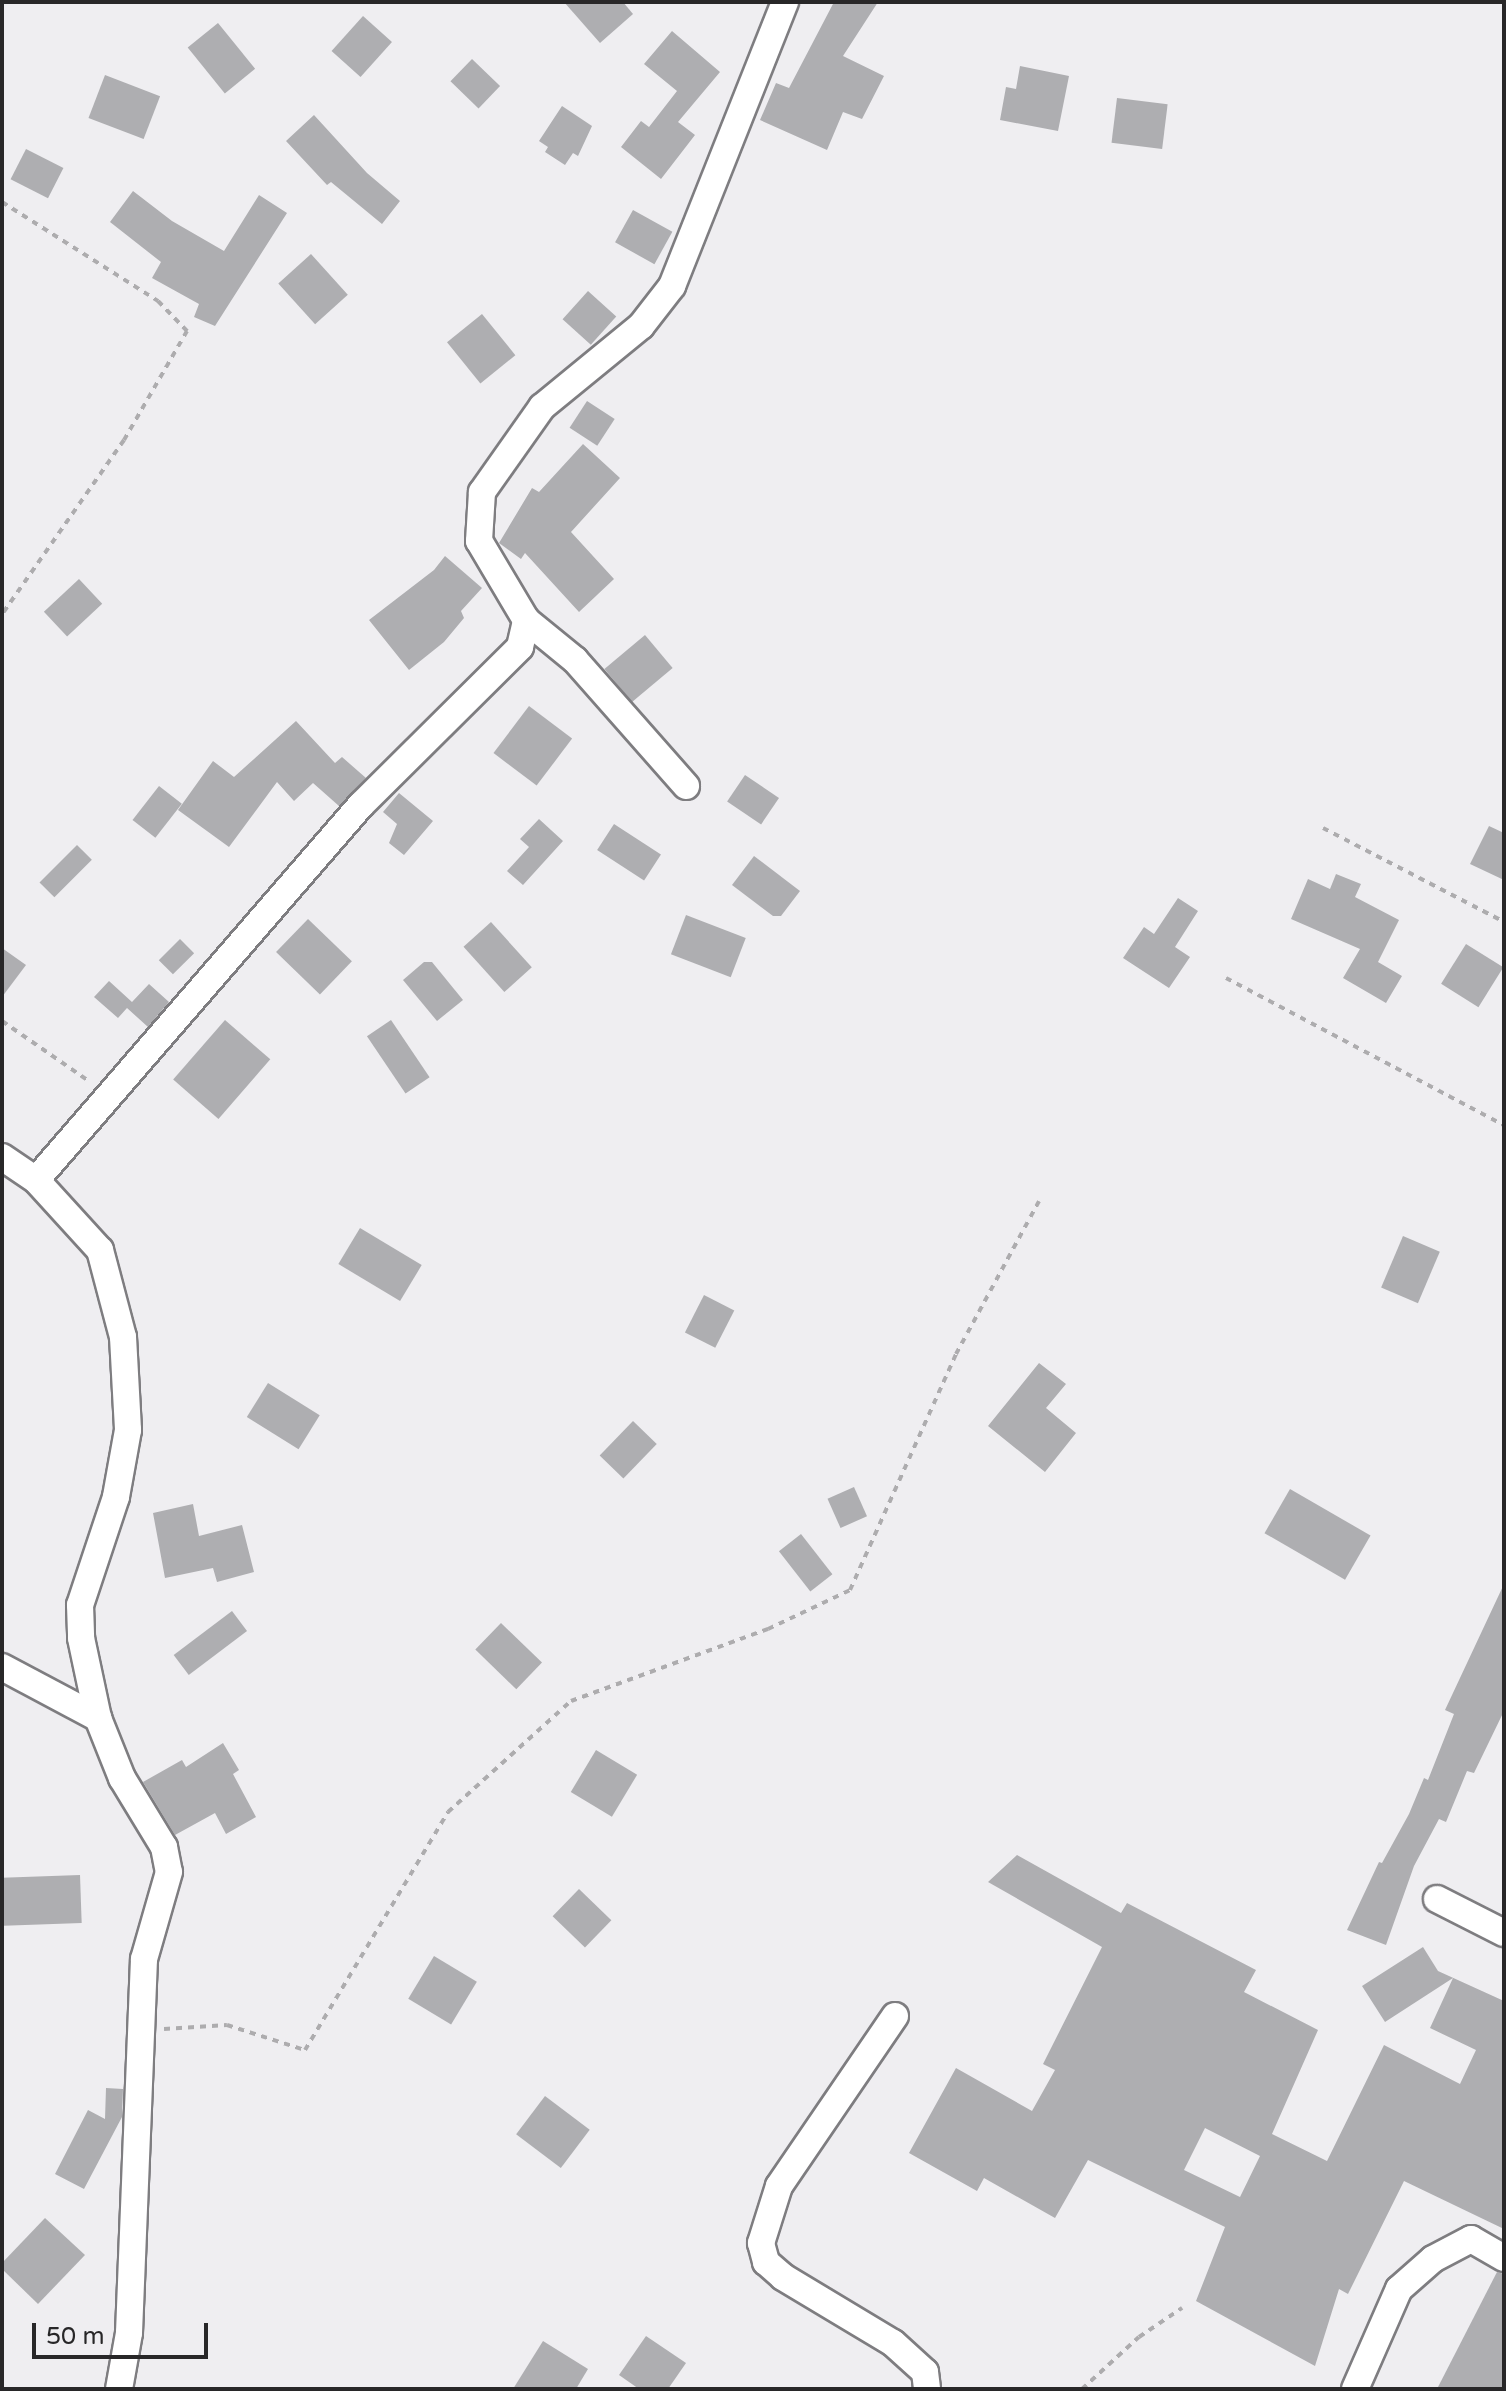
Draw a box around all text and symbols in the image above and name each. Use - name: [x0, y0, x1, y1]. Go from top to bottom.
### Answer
- scale bar: [36, 2307, 212, 2357]
- text: 50 m: [46, 2322, 104, 2351]

